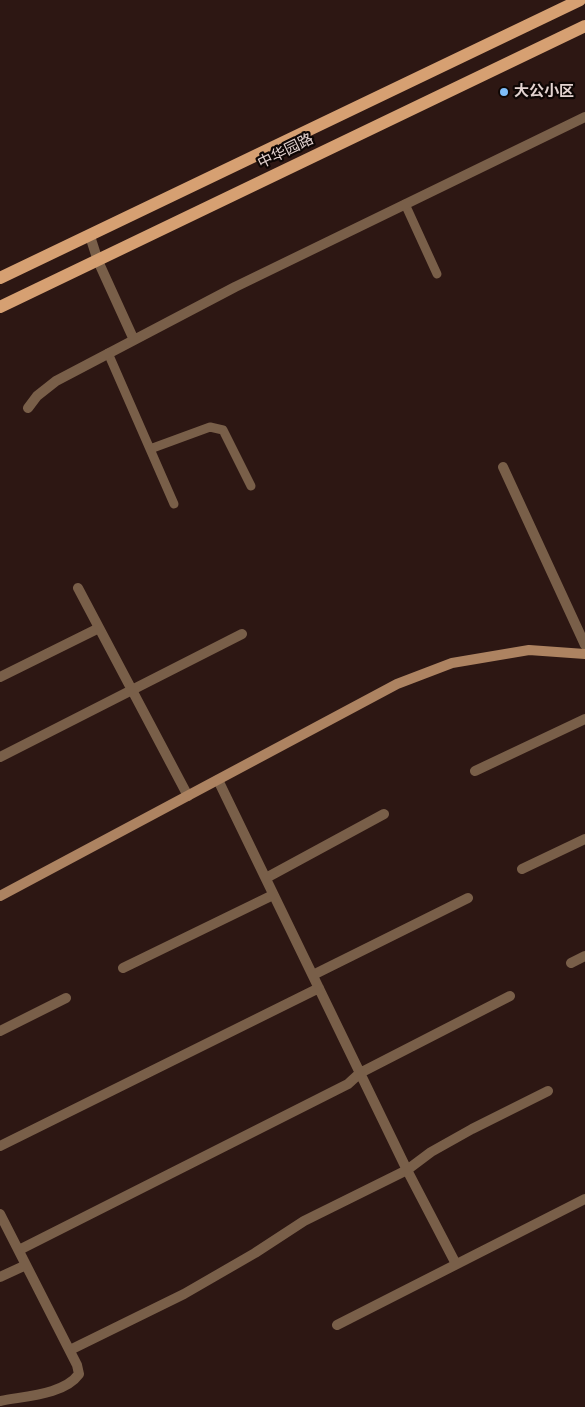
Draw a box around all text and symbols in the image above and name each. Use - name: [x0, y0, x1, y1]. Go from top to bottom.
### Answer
- place label: 大公小区: [514, 83, 574, 101]
- marker: 大公小区: [498, 86, 510, 98]
- street label: 中华园路: [255, 131, 317, 173]

